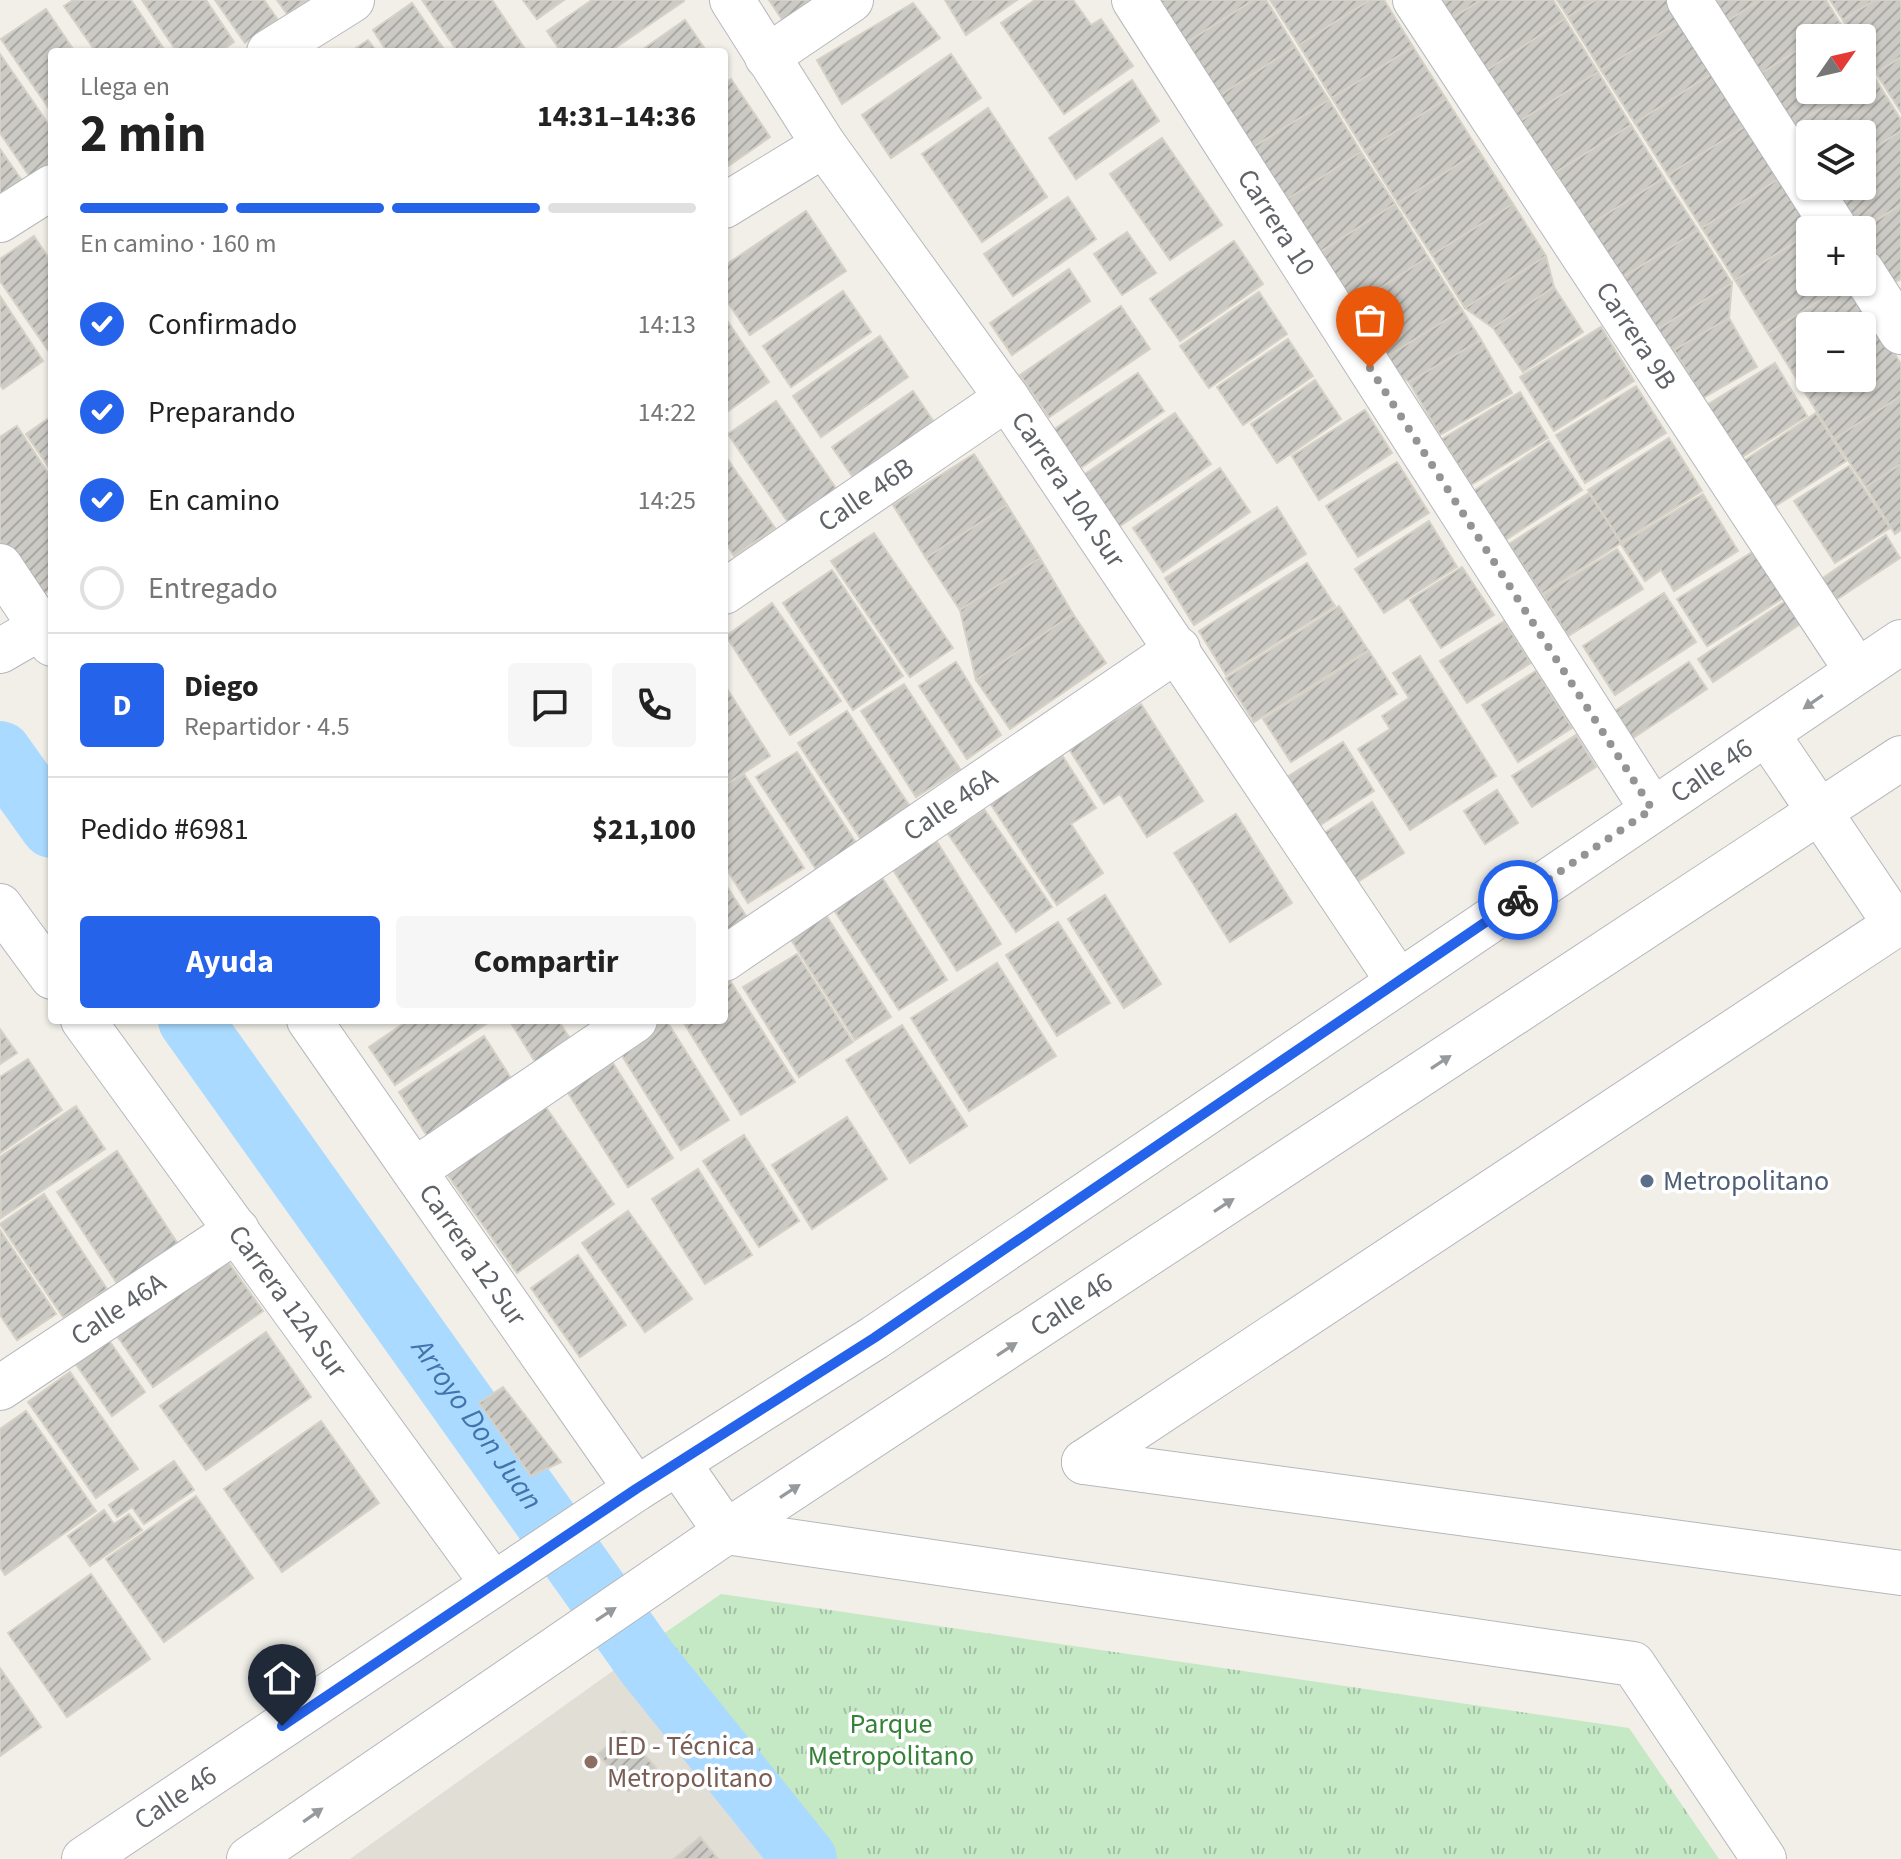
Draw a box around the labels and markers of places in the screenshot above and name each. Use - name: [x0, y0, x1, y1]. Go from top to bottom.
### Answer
- pin: [1336, 286, 1404, 368]
- place label: Metropolitano: [1663, 1161, 1829, 1201]
- marker: Metropolitano: [1638, 1172, 1656, 1190]
- pin: [248, 1644, 316, 1726]
- place label: IED - Técnica Metropolitano: [607, 1726, 773, 1798]
- marker: IED - Técnica Metropolitano: [582, 1753, 600, 1771]

